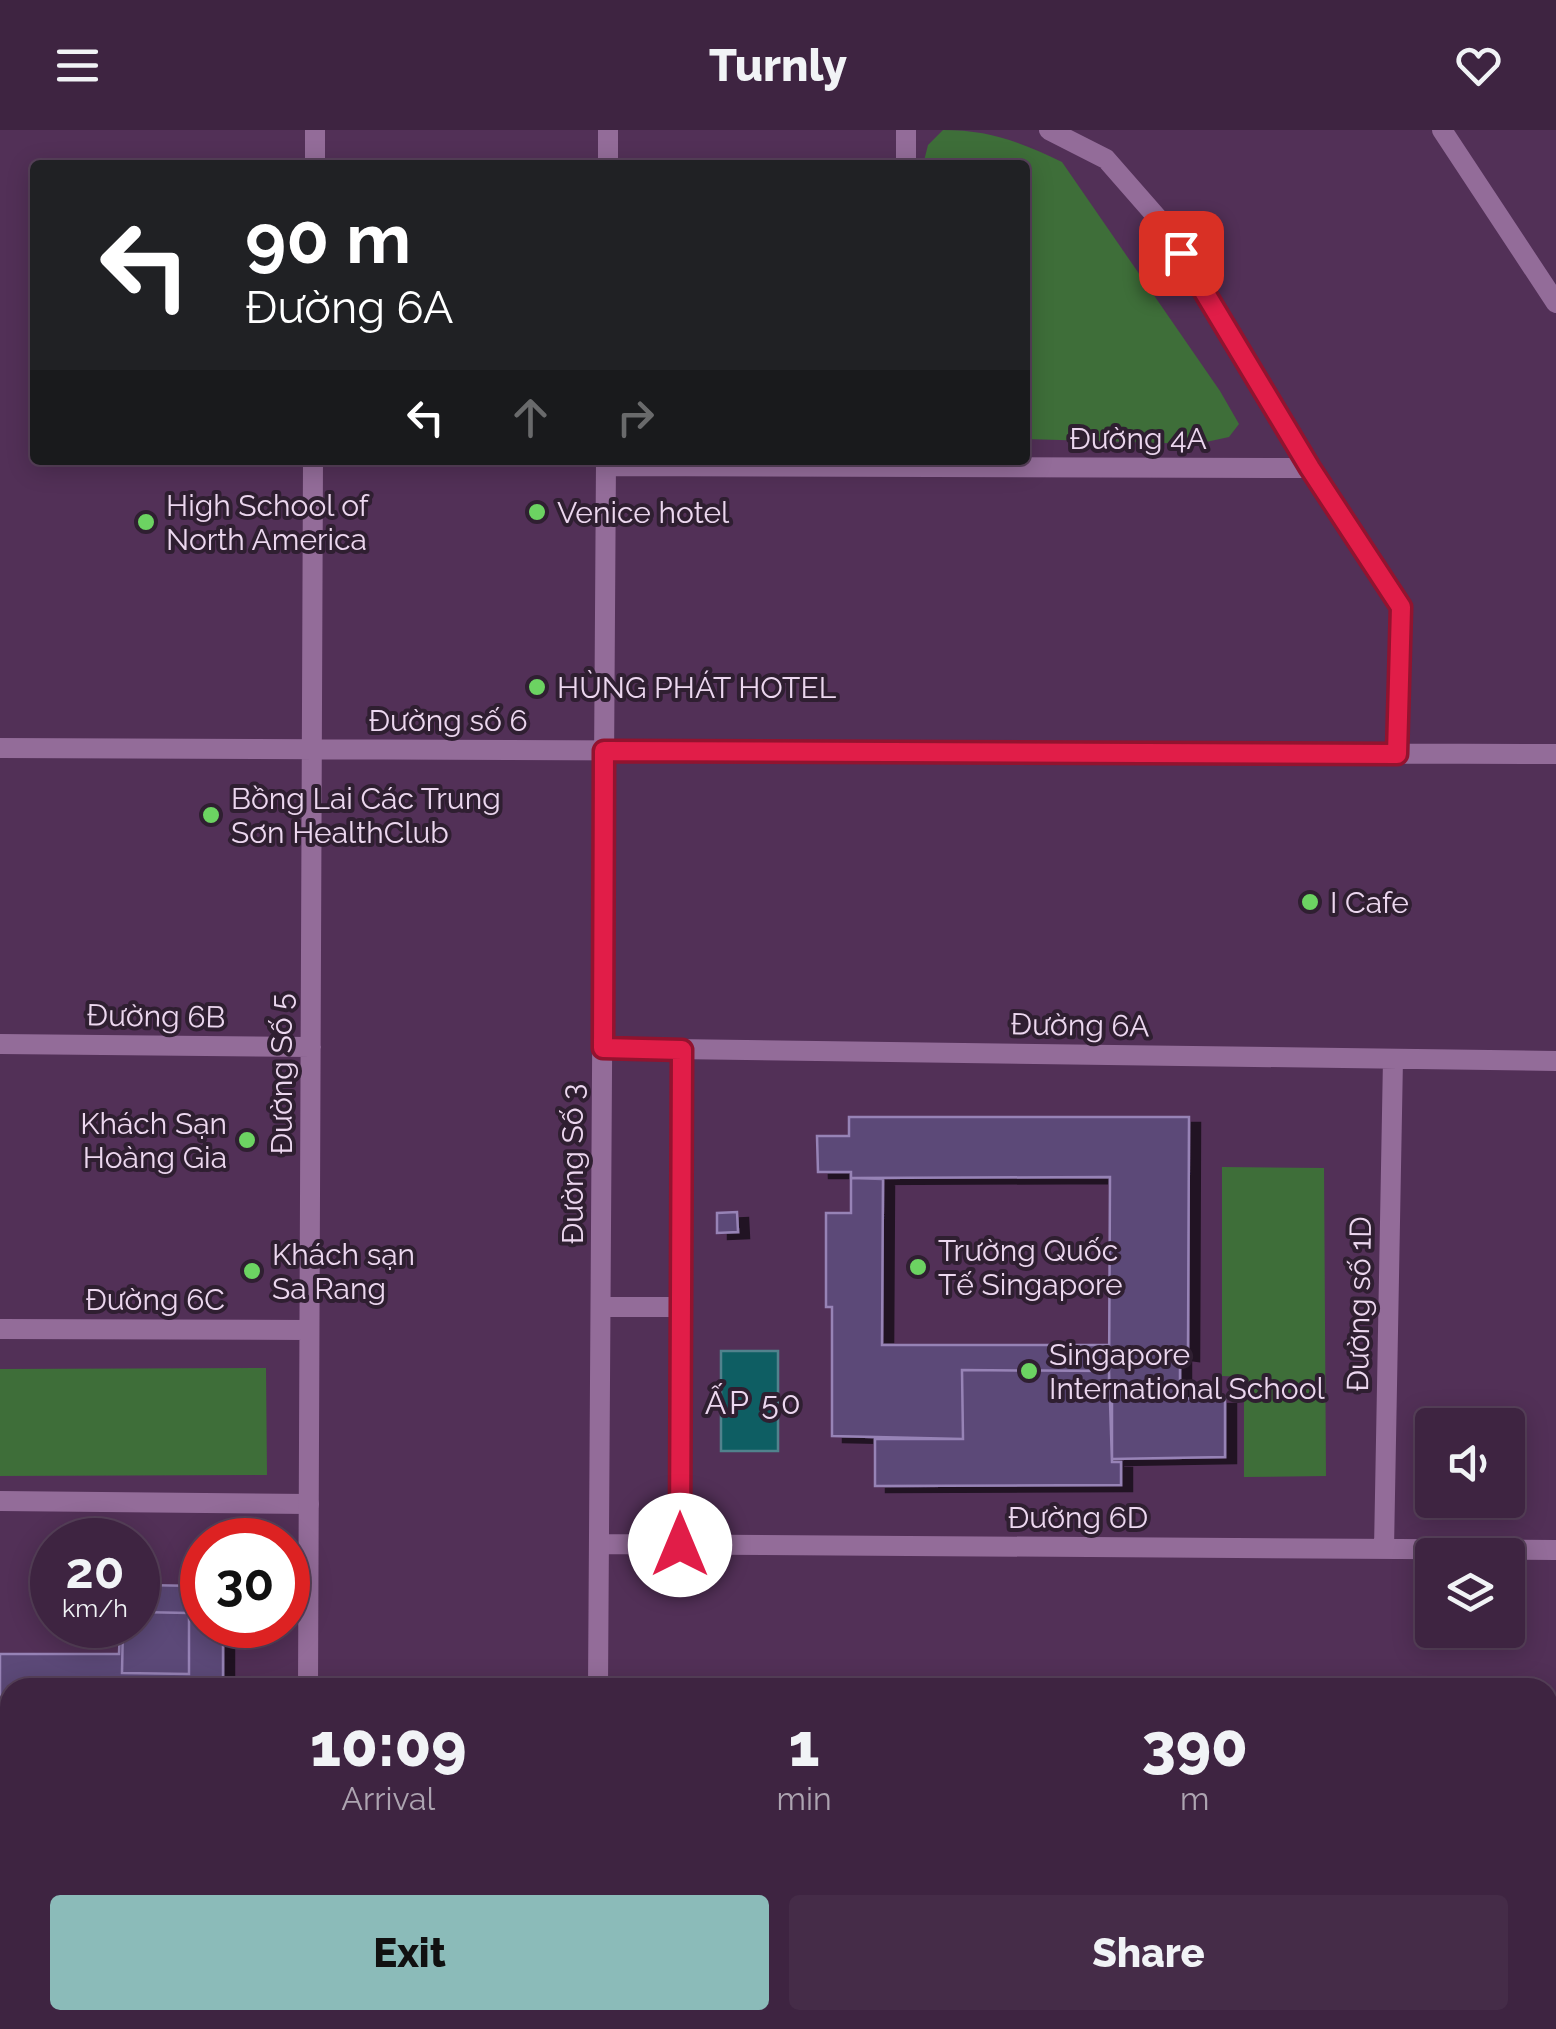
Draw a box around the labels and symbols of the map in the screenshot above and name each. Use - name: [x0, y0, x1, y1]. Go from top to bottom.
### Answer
- pin: [1139, 211, 1224, 296]
- street label: Đường 4A: [1069, 421, 1207, 456]
- place label: High School of North America: [166, 488, 370, 557]
- place label: Venice hotel: [557, 495, 730, 530]
- marker: Venice hotel: [526, 501, 548, 523]
- marker: High School of North America: [135, 511, 157, 533]
- place label: HÙNG PHÁT HOTEL: [557, 670, 837, 705]
- marker: HÙNG PHÁT HOTEL: [526, 676, 548, 698]
- street label: Đường số 6: [368, 703, 528, 738]
- place label: Bồng Lai Các Trung Sơn HealthClub: [231, 781, 501, 850]
- marker: Bồng Lai Các Trung Sơn HealthClub: [200, 804, 222, 826]
- place label: I Cafe: [1330, 885, 1409, 920]
- marker: I Cafe: [1299, 891, 1321, 913]
- street label: Đường Số 5: [264, 993, 299, 1155]
- street label: Đường 6B: [86, 997, 226, 1035]
- street label: Đường 6A: [1010, 1006, 1150, 1044]
- street label: Đường Số 3: [555, 1084, 590, 1244]
- place label: Khách Sạn Hoàng Gia: [80, 1106, 227, 1175]
- marker: Khách Sạn Hoàng Gia: [236, 1129, 258, 1151]
- street label: Đường số 1D: [1340, 1216, 1378, 1392]
- place label: Trường Quốc Tế Singapore: [938, 1233, 1123, 1302]
- place label: Khách sạn Sa Rang: [272, 1237, 415, 1306]
- marker: Trường Quốc Tế Singapore: [907, 1256, 929, 1278]
- marker: Khách sạn Sa Rang: [241, 1260, 263, 1282]
- street label: Đường 6C: [85, 1282, 225, 1317]
- place label: Singapore International School: [1049, 1337, 1325, 1406]
- marker: Singapore International School: [1018, 1360, 1040, 1382]
- district label: ẤP 50: [705, 1383, 803, 1421]
- position arrow: [628, 1493, 732, 1597]
- street label: Đường 6D: [1008, 1500, 1148, 1535]
- speed limit sign: 30: [180, 1518, 310, 1648]

